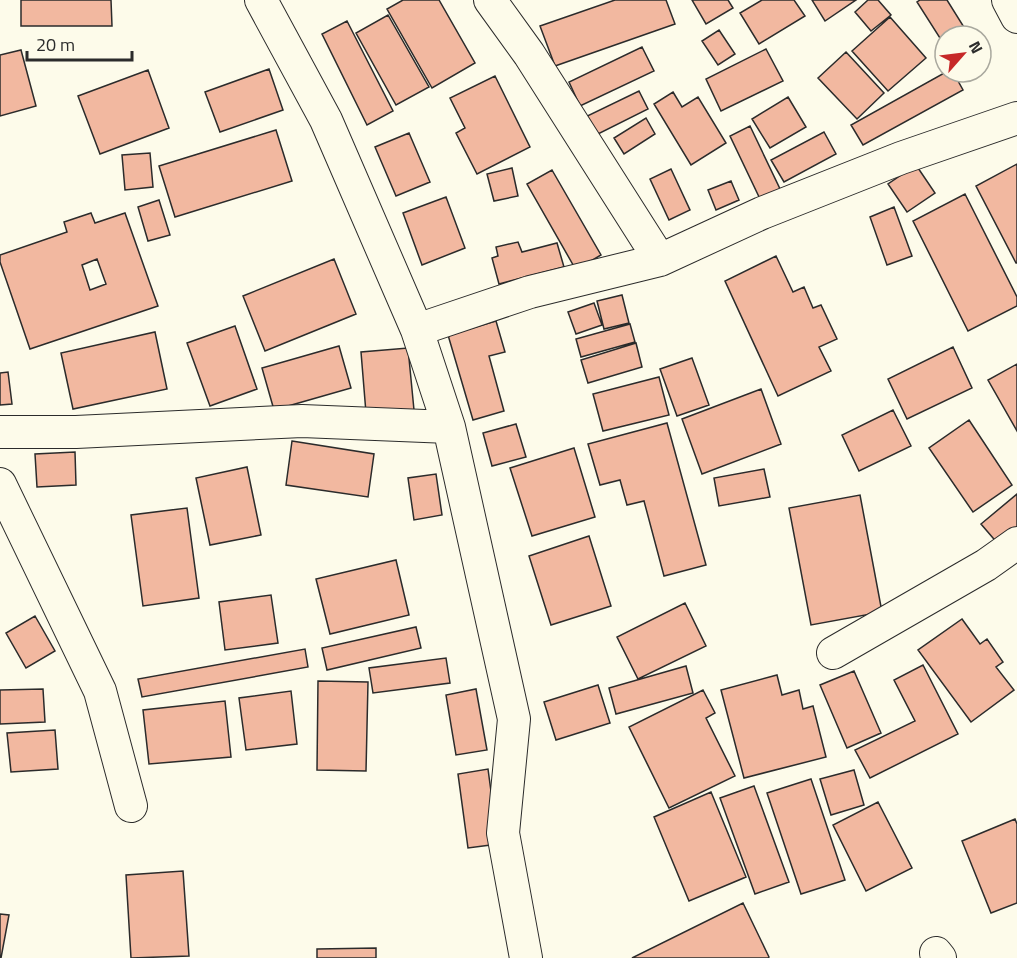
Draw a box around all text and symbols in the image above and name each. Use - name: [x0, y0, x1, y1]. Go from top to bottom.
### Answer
- scale bar: [27, 24, 132, 62]
- north arrow: [933, 24, 993, 84]
- text: 20 m: [36, 31, 75, 58]
- text: N: [963, 36, 989, 57]

